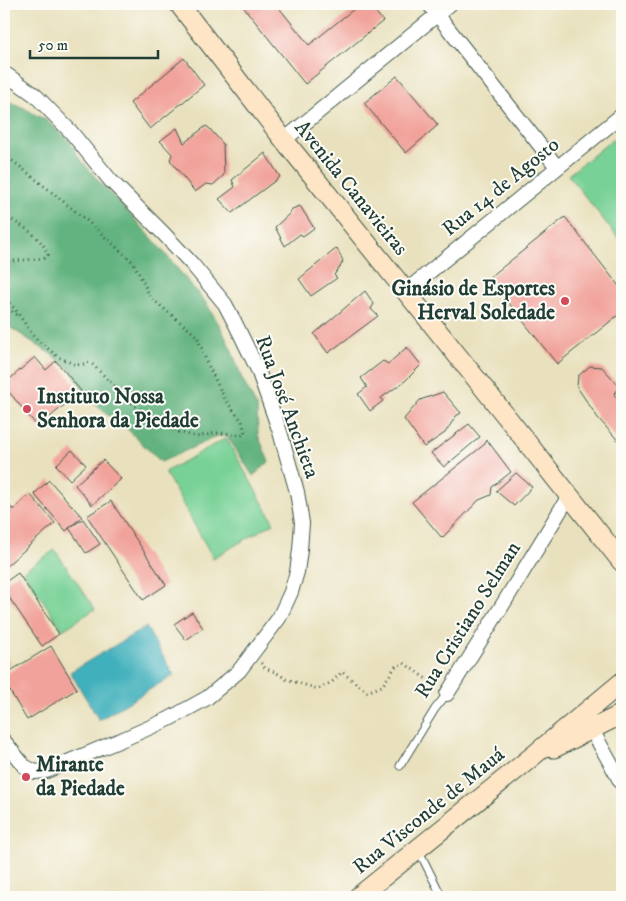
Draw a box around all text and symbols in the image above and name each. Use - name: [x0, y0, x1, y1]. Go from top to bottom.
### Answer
- scale bar: [30, 28, 158, 60]
- text: 50 m: [38, 36, 68, 55]
- street label: Avenida Canavieiras: [289, 115, 413, 261]
- street label: Rua 14 de Agosto: [437, 132, 565, 242]
- place label: Ginásio de Esportes Herval Soledade: [391, 276, 555, 326]
- marker: Ginásio de Esportes Herval Soledade: [559, 295, 571, 307]
- street label: Rua José Anchieta: [249, 332, 325, 482]
- place label: Instituto Nossa Senhora da Piedade: [37, 384, 199, 434]
- marker: Instituto Nossa Senhora da Piedade: [21, 403, 33, 415]
- street label: Rua Cristiano Selman: [409, 537, 527, 703]
- street label: Rua Visconde de Mauá: [348, 742, 510, 880]
- place label: Mirante da Piedade: [36, 752, 125, 802]
- marker: Mirante da Piedade: [20, 771, 32, 783]

